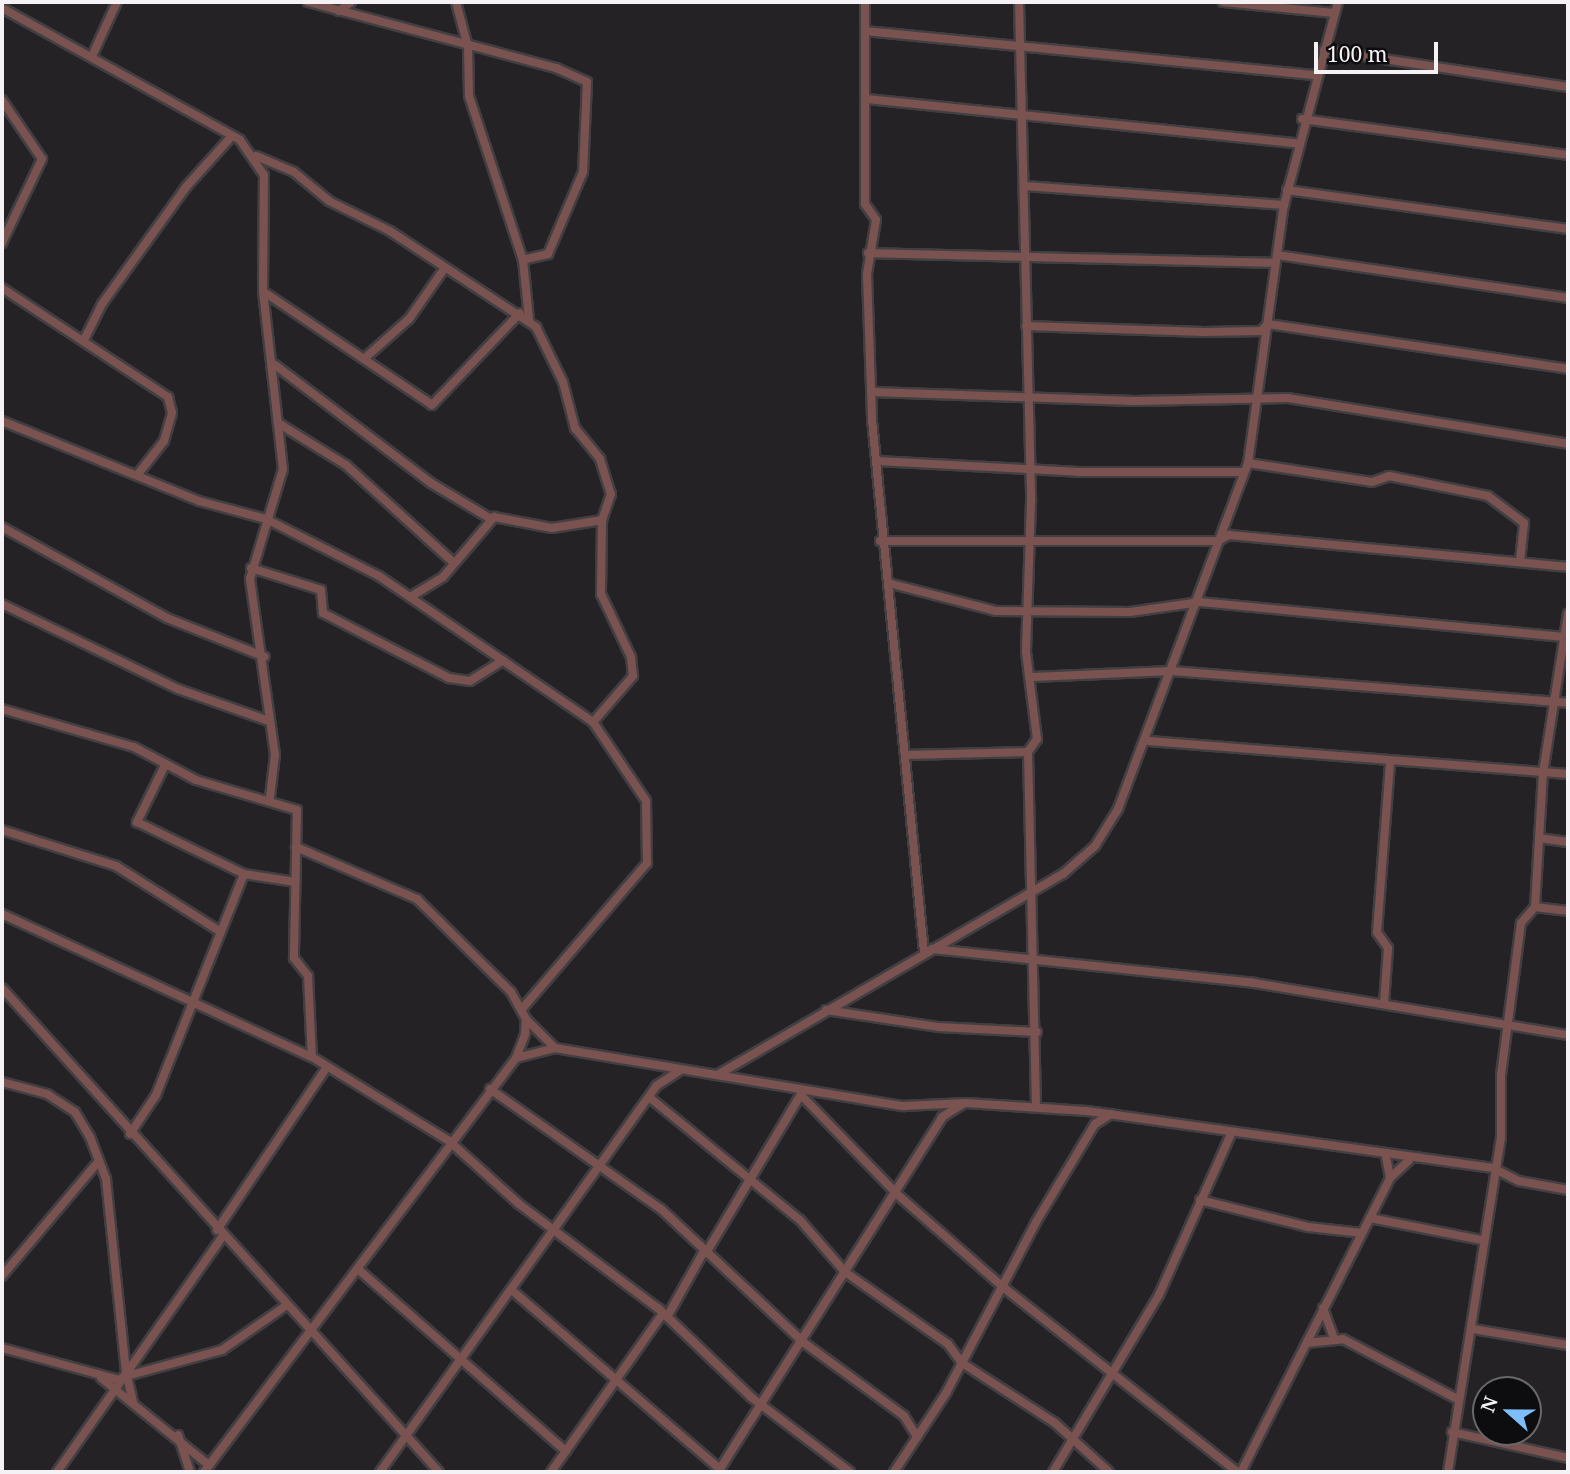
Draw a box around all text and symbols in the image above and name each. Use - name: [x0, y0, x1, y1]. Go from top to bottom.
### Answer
- scale bar: [1318, 28, 1442, 72]
- text: 100 m: [1327, 40, 1388, 68]
- north arrow: [1472, 1376, 1542, 1446]
- text: N: [1474, 1393, 1504, 1416]

